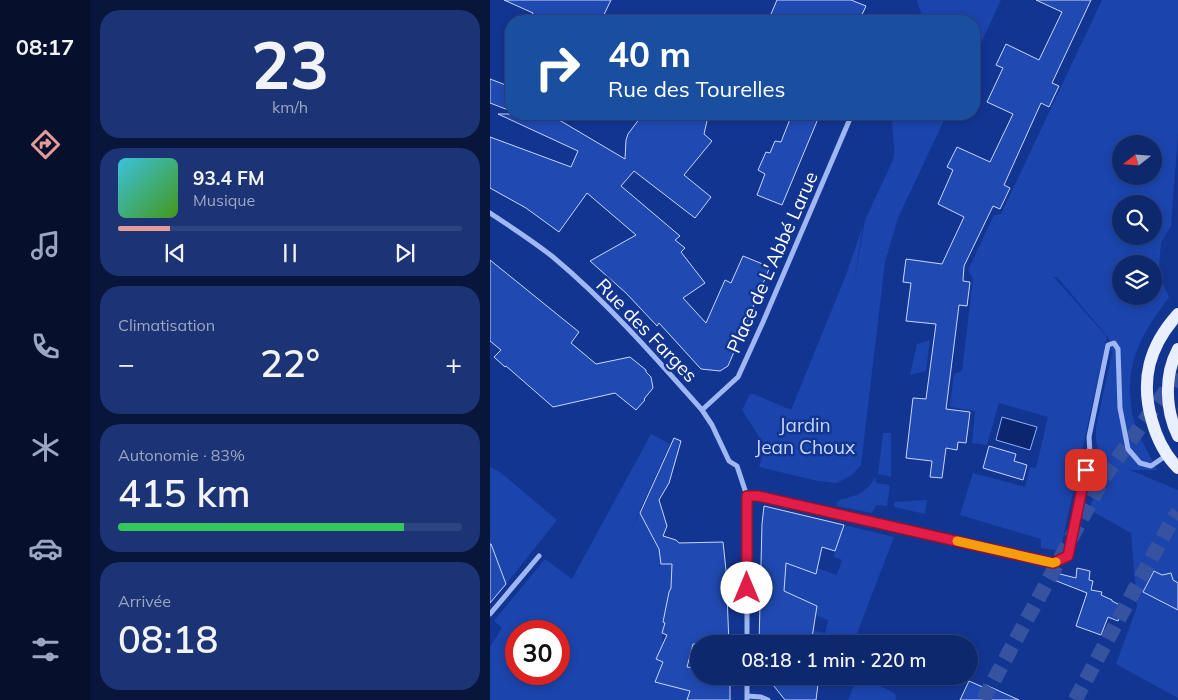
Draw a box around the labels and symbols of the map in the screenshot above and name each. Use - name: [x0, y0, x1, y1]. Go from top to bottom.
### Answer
- north arrow: [1112, 135, 1162, 185]
- street label: Place de L'Abbé Larue: [721, 168, 823, 356]
- street label: Rue des Farges: [591, 273, 703, 387]
- park label: Jardin Jean Choux: [755, 413, 855, 459]
- pin: [1065, 449, 1107, 491]
- position arrow: [720, 561, 772, 613]
- speed limit sign: 30: [505, 620, 570, 685]

